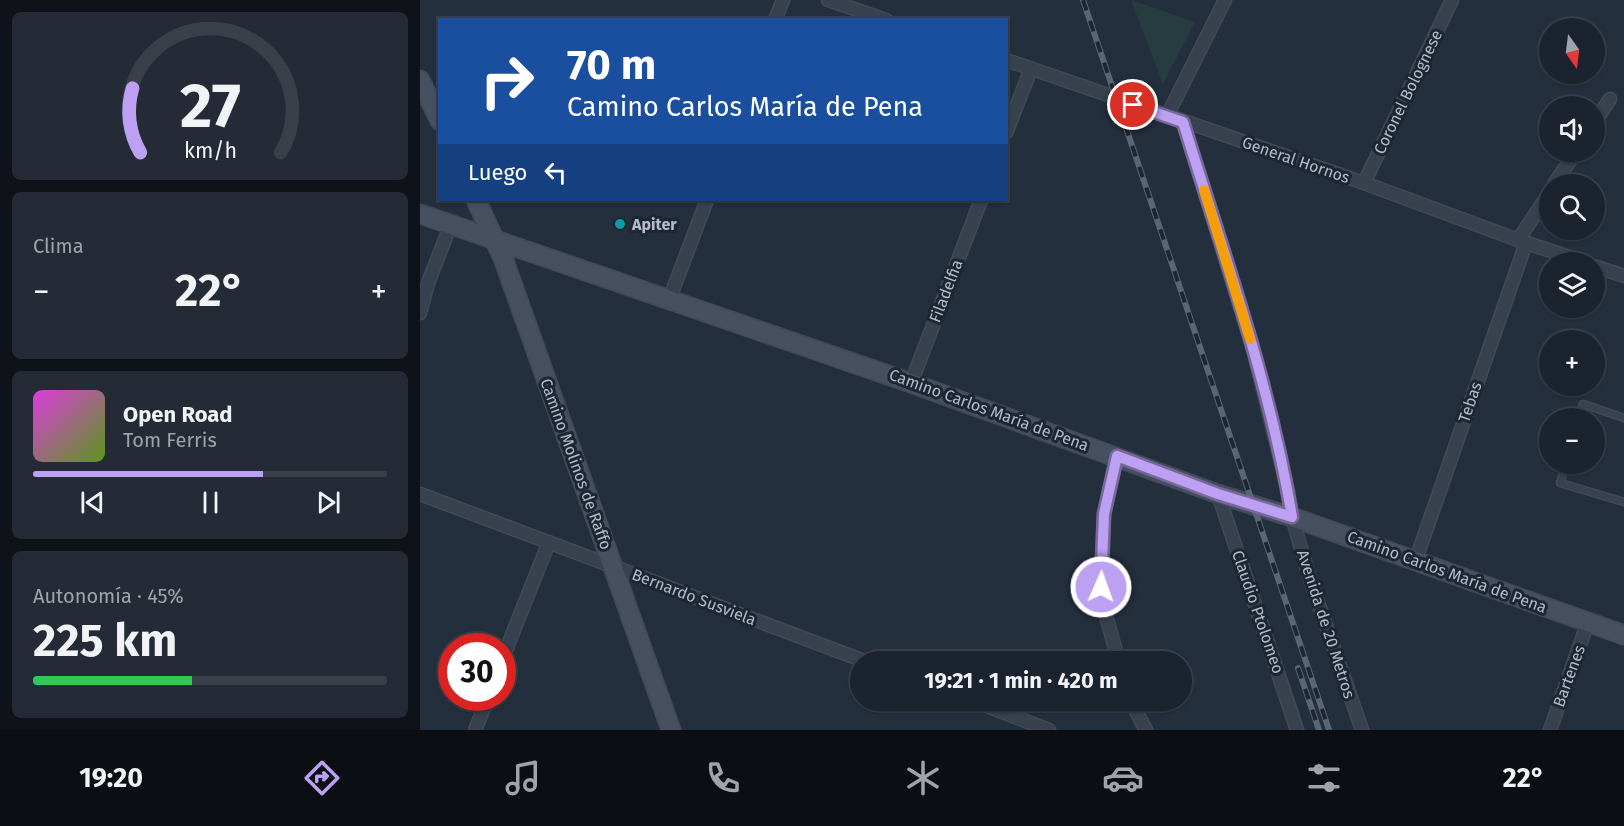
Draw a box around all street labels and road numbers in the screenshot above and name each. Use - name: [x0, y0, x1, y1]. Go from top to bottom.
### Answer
- street label: Coronel Bolognese: [1370, 27, 1446, 157]
- street label: General Hornos: [1240, 133, 1352, 187]
- street label: Filadelfia: [925, 257, 967, 325]
- street label: Camino Carlos María de Pena: [887, 365, 1091, 455]
- street label: Camino Molinos de Raffo: [536, 376, 616, 552]
- street label: Tebas: [1454, 379, 1486, 425]
- street label: Camino Carlos María de Pena: [1345, 527, 1549, 617]
- street label: Avenida de 20 Metros: [1293, 547, 1359, 701]
- street label: Claudio Ptolomeo: [1228, 548, 1288, 676]
- street label: Bernardo Susviela: [629, 565, 759, 629]
- street label: Bartenes: [1549, 642, 1589, 710]

